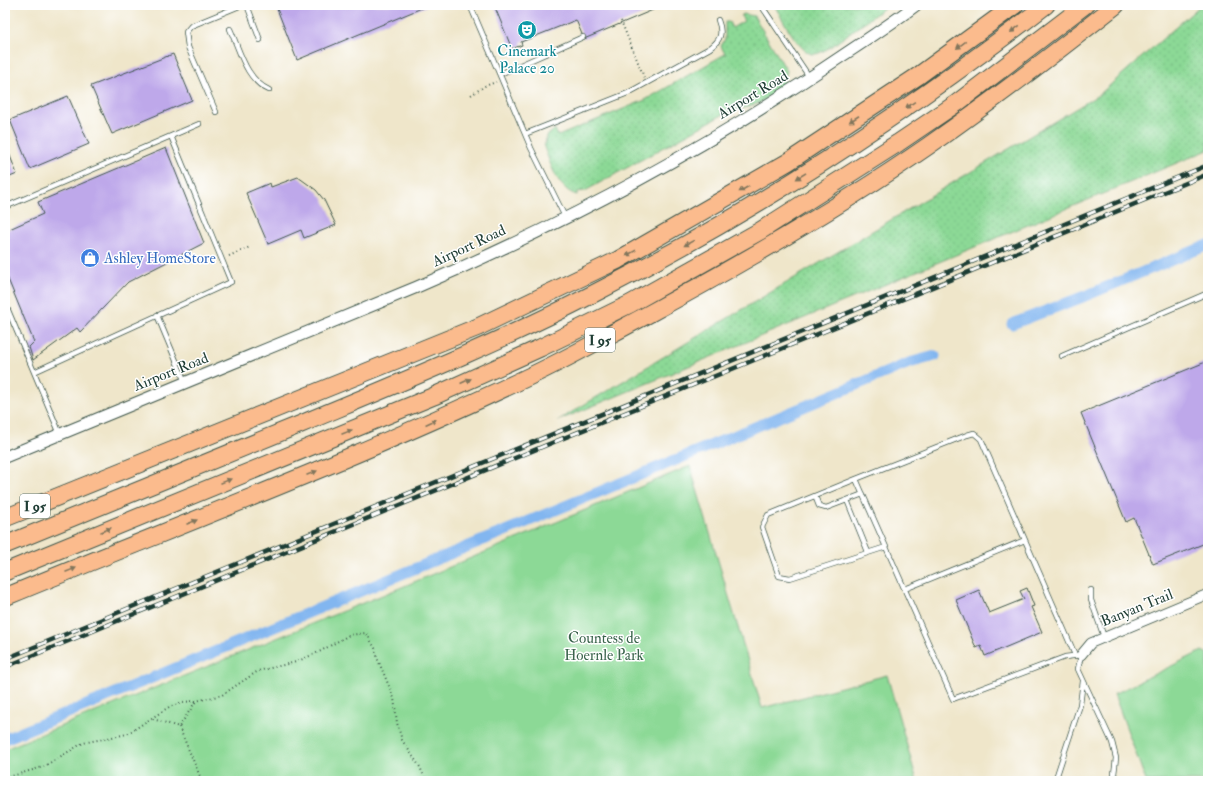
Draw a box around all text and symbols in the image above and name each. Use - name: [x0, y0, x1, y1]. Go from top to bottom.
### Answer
- theatre icon: Cinemark Palace 20: [516, 19, 538, 41]
- one-way arrow: [1010, 25, 1020, 33]
- one-way arrow: [955, 41, 966, 49]
- place label: Cinemark Palace 20: [497, 42, 557, 78]
- street label: Airport Road: [713, 66, 793, 125]
- one-way arrow: [904, 101, 915, 109]
- one-way arrow: [848, 116, 860, 123]
- one-way arrow: [795, 173, 807, 180]
- one-way arrow: [738, 185, 750, 192]
- street label: Airport Road: [428, 220, 510, 273]
- one-way arrow: [683, 239, 695, 246]
- shop icon: Ashley HomeStore: [79, 247, 101, 269]
- place label: Ashley HomeStore: [103, 249, 216, 268]
- one-way arrow: [625, 249, 637, 256]
- road number: I 95: [585, 328, 615, 352]
- street label: Airport Road: [130, 348, 212, 397]
- one-way arrow: [461, 378, 473, 384]
- one-way arrow: [426, 419, 437, 425]
- one-way arrow: [341, 429, 352, 435]
- one-way arrow: [307, 470, 318, 476]
- one-way arrow: [221, 478, 233, 484]
- road number: I 95: [20, 494, 50, 518]
- one-way arrow: [186, 519, 197, 525]
- one-way arrow: [100, 527, 112, 533]
- one-way arrow: [65, 567, 77, 573]
- street label: Banyan Trail: [1098, 585, 1176, 631]
- park label: Countess de Hoernle Park: [564, 629, 644, 665]

